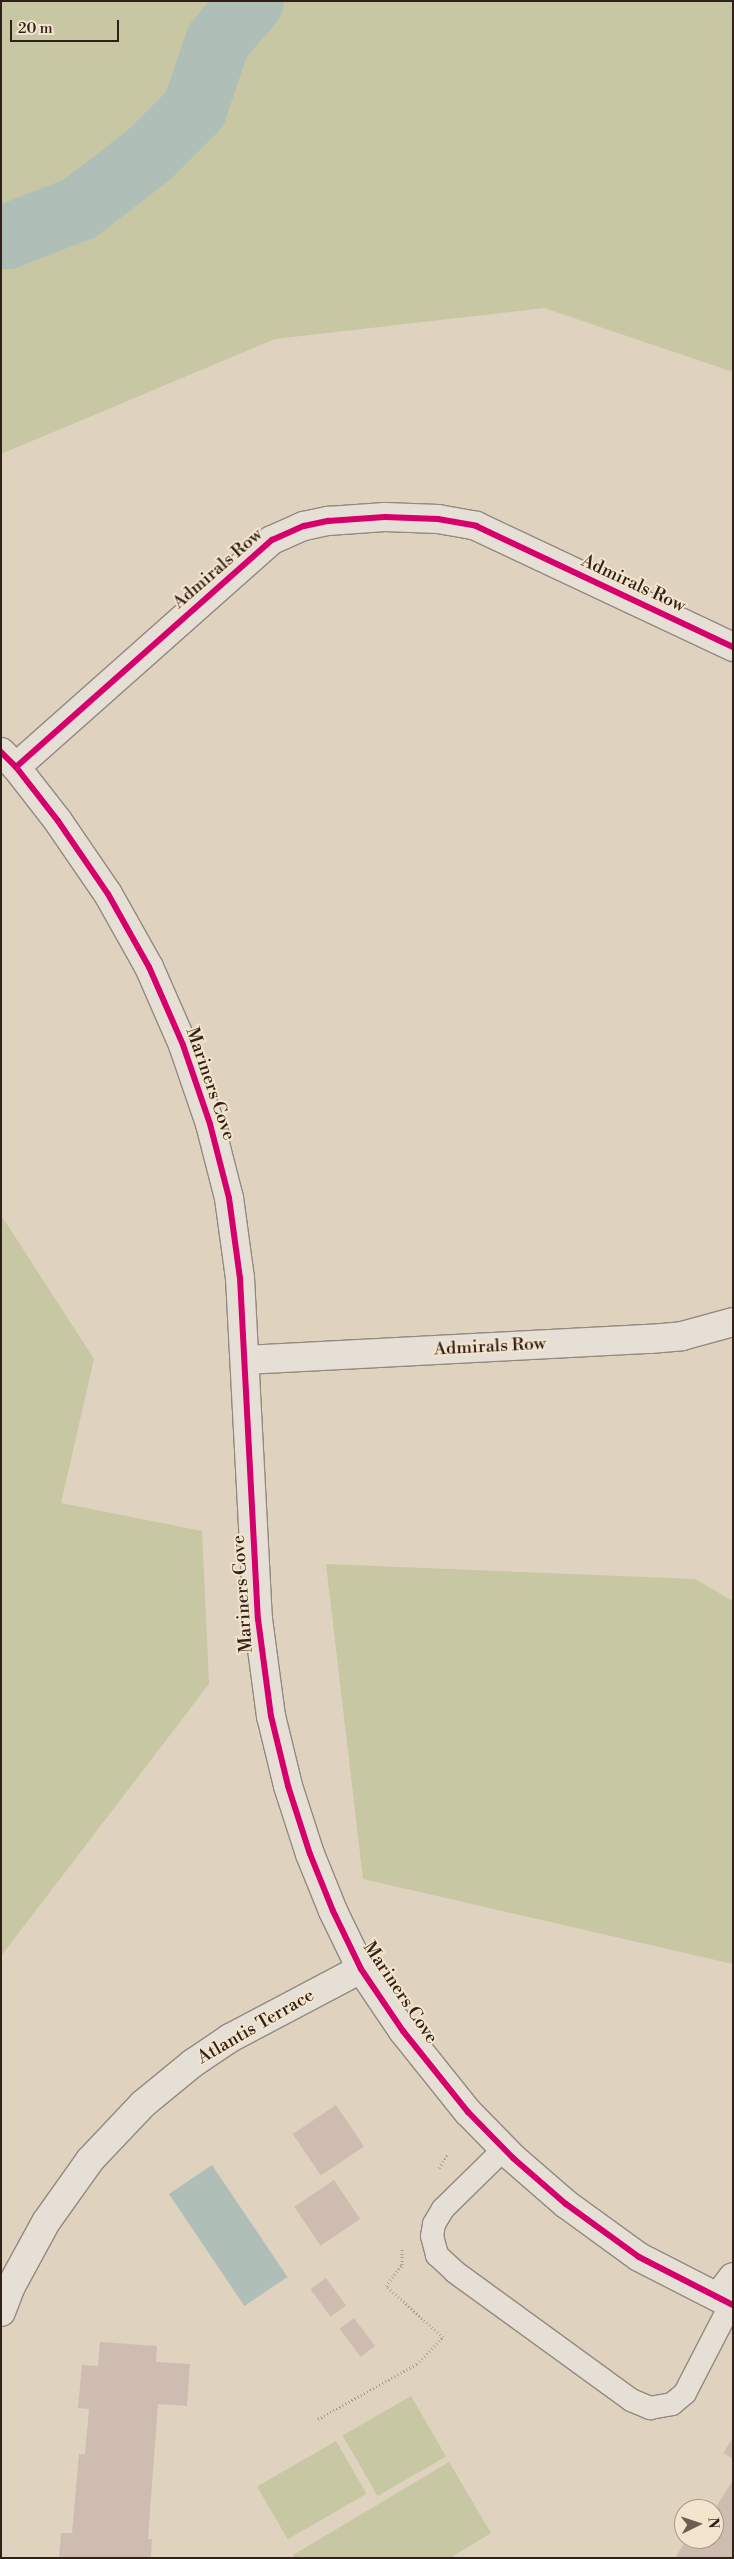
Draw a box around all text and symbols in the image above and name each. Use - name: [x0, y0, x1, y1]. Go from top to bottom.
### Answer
- scale bar: [12, 10, 121, 42]
- text: 20 m: [18, 19, 53, 38]
- street label: Admirals Row: [169, 524, 267, 614]
- street label: Admirals Row: [578, 551, 688, 617]
- street label: Mariners Cove: [181, 1025, 239, 1143]
- street label: Admirals Row: [433, 1333, 547, 1361]
- street label: Mariners Cove: [228, 1534, 258, 1654]
- street label: Mariners Cove: [358, 1938, 442, 2048]
- street label: Atlantis Terrace: [194, 1985, 318, 2069]
- north arrow: [674, 2499, 724, 2549]
- text: N: [704, 2517, 722, 2529]

